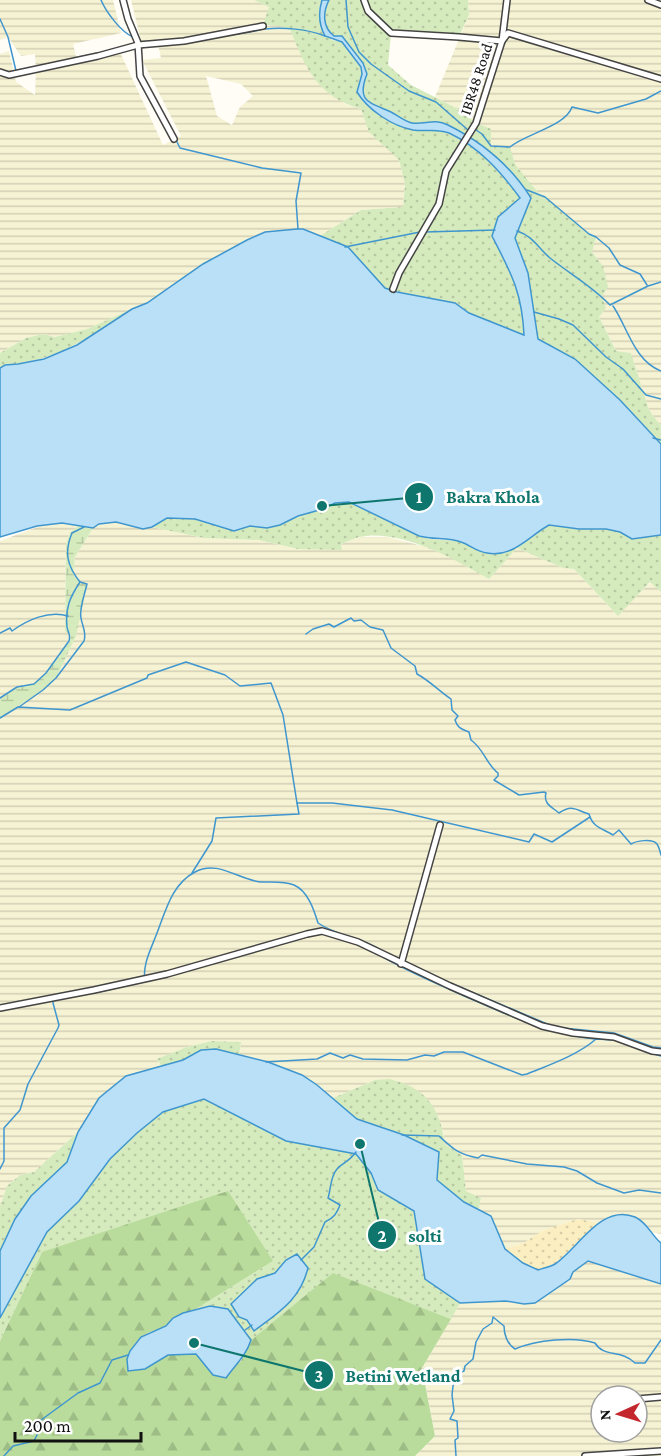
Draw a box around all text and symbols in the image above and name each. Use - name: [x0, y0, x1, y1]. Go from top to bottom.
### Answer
- street label: IBR48 Road: [456, 41, 496, 117]
- callout: Bakra Khola: [404, 479, 552, 515]
- text: 1: [416, 487, 423, 507]
- text: Bakra Khola: [446, 487, 540, 507]
- callout: solti: [367, 1217, 454, 1253]
- text: 2: [377, 1226, 387, 1246]
- text: solti: [408, 1226, 443, 1246]
- callout: Betini Wetland: [304, 1357, 473, 1393]
- text: 3: [315, 1366, 323, 1386]
- text: Betini Wetland: [346, 1366, 461, 1386]
- north arrow: [589, 1384, 649, 1444]
- scale bar: [15, 1405, 141, 1443]
- text: N: [596, 1409, 613, 1421]
- text: 200 m: [24, 1416, 71, 1436]

